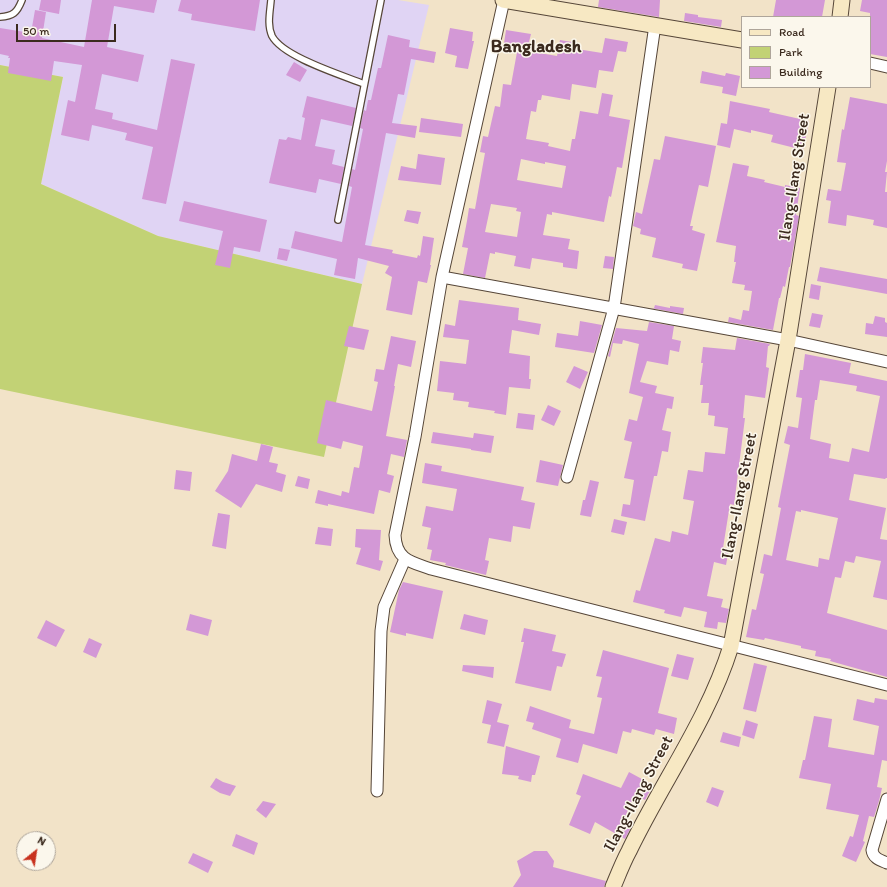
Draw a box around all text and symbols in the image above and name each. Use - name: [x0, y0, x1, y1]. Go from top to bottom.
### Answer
- scale bar: [18, 16, 118, 42]
- legend: [741, 16, 871, 88]
- text: 50 m: [23, 24, 49, 38]
- text: Road: [779, 25, 805, 39]
- district label: Bangladesh: [491, 36, 581, 58]
- text: Park: [779, 45, 803, 59]
- text: Building: [779, 65, 822, 79]
- street label: Ilang-Ilang Street: [775, 112, 815, 242]
- street label: Ilang-Ilang Street: [718, 431, 762, 561]
- street label: Ilang-Ilang Street: [600, 732, 678, 856]
- north arrow: [16, 831, 56, 871]
- text: N: [35, 834, 48, 849]

